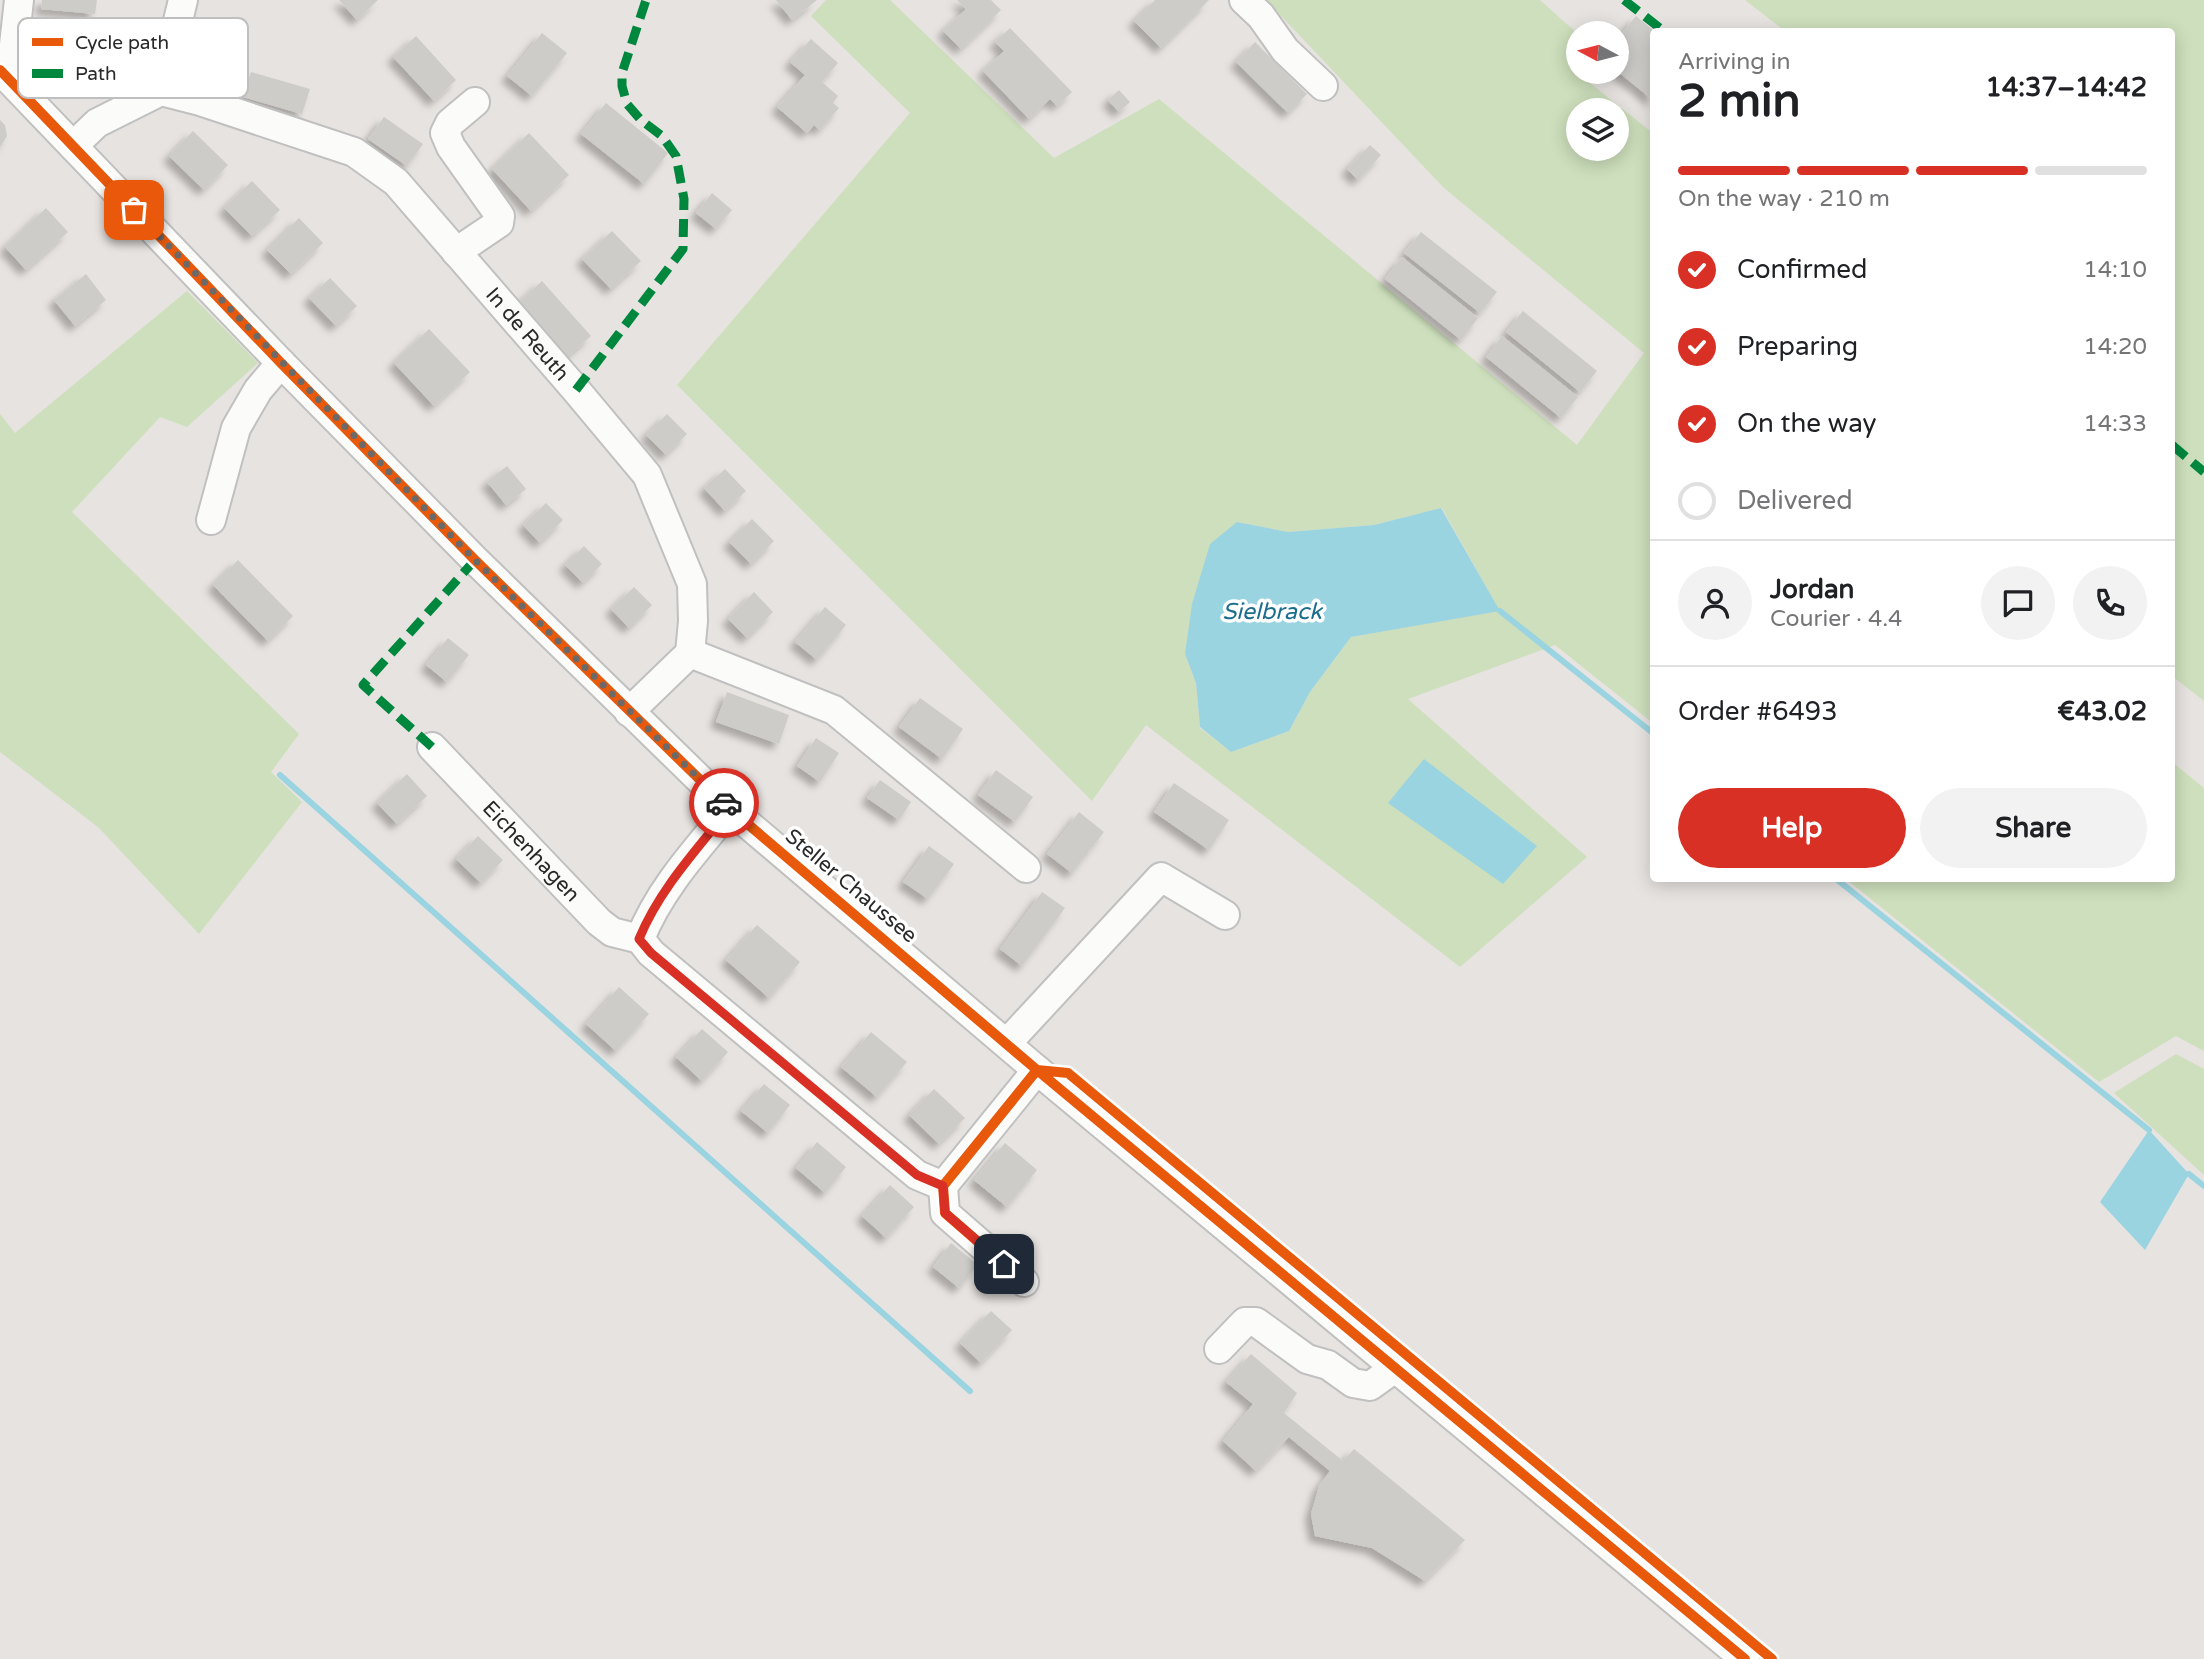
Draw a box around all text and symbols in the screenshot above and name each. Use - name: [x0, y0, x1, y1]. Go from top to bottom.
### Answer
- legend: [18, 18, 248, 98]
- north arrow: [1566, 21, 1629, 84]
- map controls: [1566, 21, 1629, 161]
- text: Cycle path: [75, 32, 169, 54]
- text: Arriving in: [1678, 48, 1791, 76]
- text: Path: [75, 63, 117, 85]
- text: 14:37–14:42: [1986, 72, 2147, 103]
- text: 2 min: [1678, 74, 1801, 129]
- button: layers: [1566, 98, 1629, 161]
- pin: [104, 180, 164, 240]
- text: On the way · 210 m: [1678, 185, 1890, 213]
- icon: bag: [115, 191, 153, 229]
- icon: check: [1678, 251, 1716, 289]
- text: Confirmed: [1737, 254, 1867, 285]
- text: 14:10: [2083, 256, 2147, 284]
- street label: In de Reuth: [480, 282, 575, 386]
- icon: check: [1678, 328, 1716, 366]
- text: Preparing: [1737, 331, 1858, 362]
- text: 14:20: [2083, 333, 2147, 361]
- icon: check: [1678, 405, 1716, 443]
- text: On the way: [1737, 408, 1877, 439]
- text: 14:33: [2083, 410, 2147, 438]
- text: Delivered: [1737, 485, 1853, 516]
- button: person: [1678, 566, 1752, 640]
- button: chat: [1981, 566, 2055, 640]
- button: phone: [2073, 566, 2147, 640]
- text: Jordan: [1770, 574, 1854, 605]
- water label: Sielbrack: [1222, 598, 1323, 626]
- text: Courier · 4.4: [1770, 605, 1902, 633]
- text: Order #6493: [1678, 696, 1838, 727]
- text: €43.02: [2057, 696, 2147, 727]
- courier: [689, 768, 759, 838]
- icon: car: [705, 784, 743, 822]
- button: Help: [1678, 788, 1906, 868]
- button: Share: [1920, 788, 2147, 868]
- street label: Eichenhagen: [478, 796, 585, 907]
- street label: Steller Chaussee: [780, 824, 922, 948]
- pin: [974, 1234, 1034, 1294]
- icon: home: [985, 1245, 1023, 1283]

